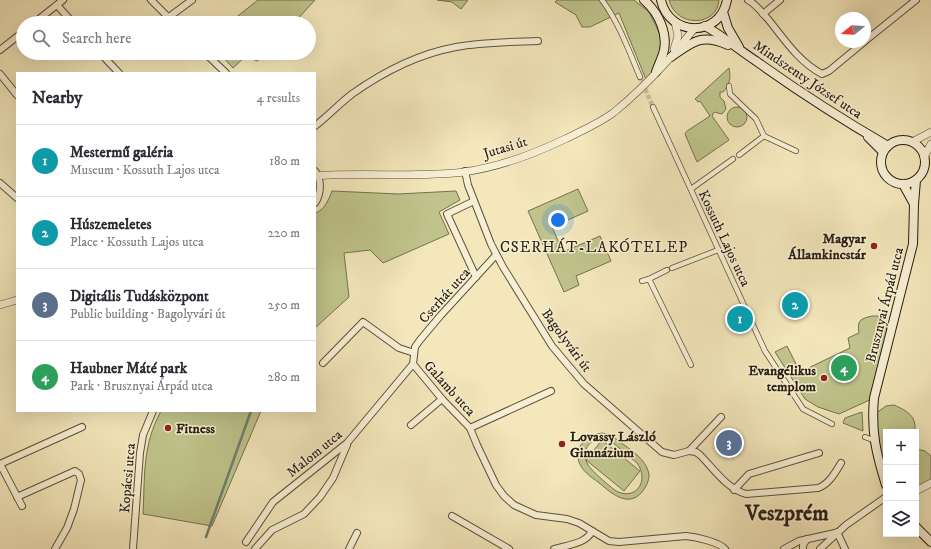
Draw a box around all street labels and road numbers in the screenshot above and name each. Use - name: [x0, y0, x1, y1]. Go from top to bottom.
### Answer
- street label: Mindszenty József utca: [749, 37, 866, 123]
- street label: Jutasi út: [479, 133, 530, 164]
- street label: Kossuth Lajos utca: [694, 187, 754, 290]
- street label: Brusznyai Árpád utca: [862, 246, 908, 365]
- street label: Cserhát utca: [415, 264, 475, 327]
- street label: Bagolyvári út: [537, 305, 596, 376]
- street label: Galamb utca: [419, 357, 479, 420]
- street label: Malom utca: [283, 426, 346, 482]
- street label: Kopácsi utca: [116, 442, 140, 514]

